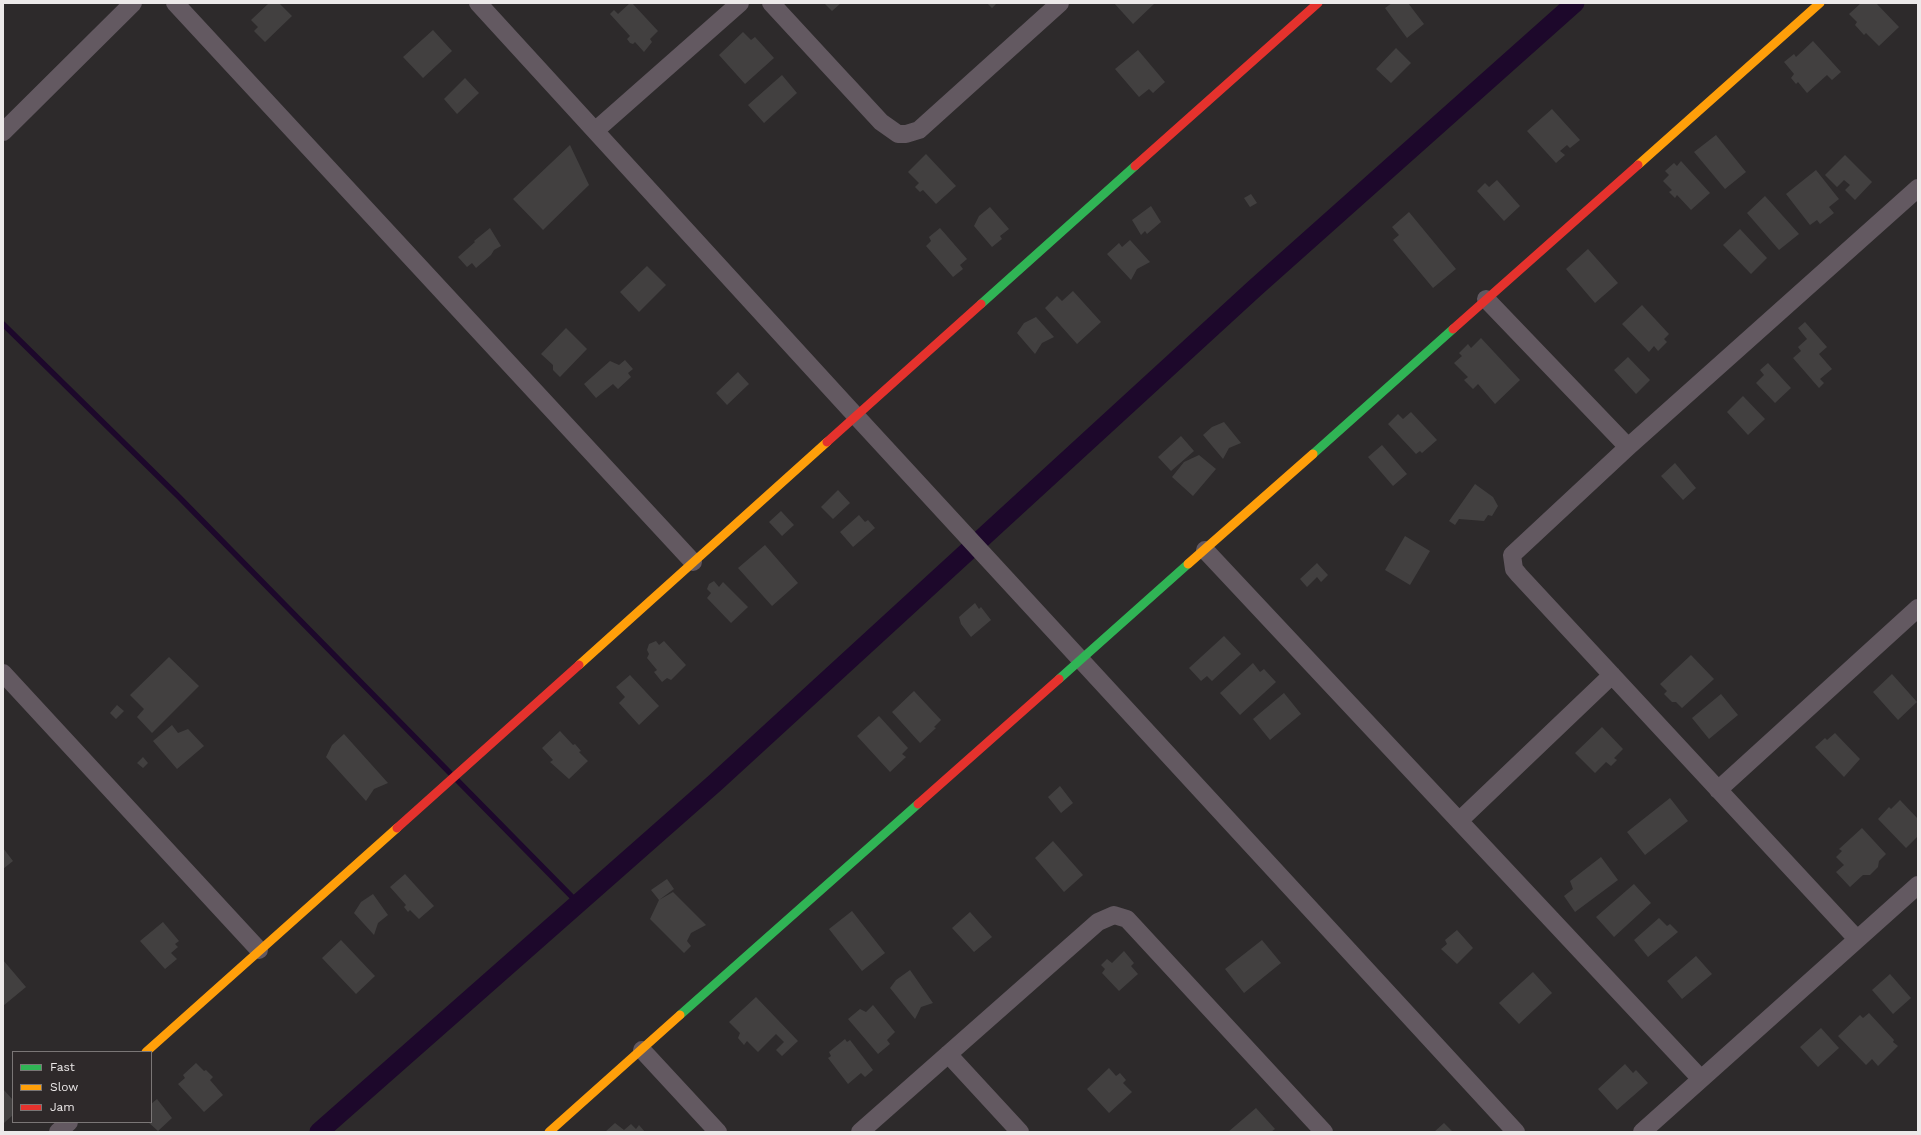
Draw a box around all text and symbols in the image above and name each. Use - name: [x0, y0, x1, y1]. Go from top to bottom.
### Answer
- legend: [12, 1051, 152, 1123]
- text: Fast: [50, 1060, 75, 1074]
- text: Slow: [50, 1080, 78, 1094]
- text: Jam: [50, 1100, 75, 1114]

